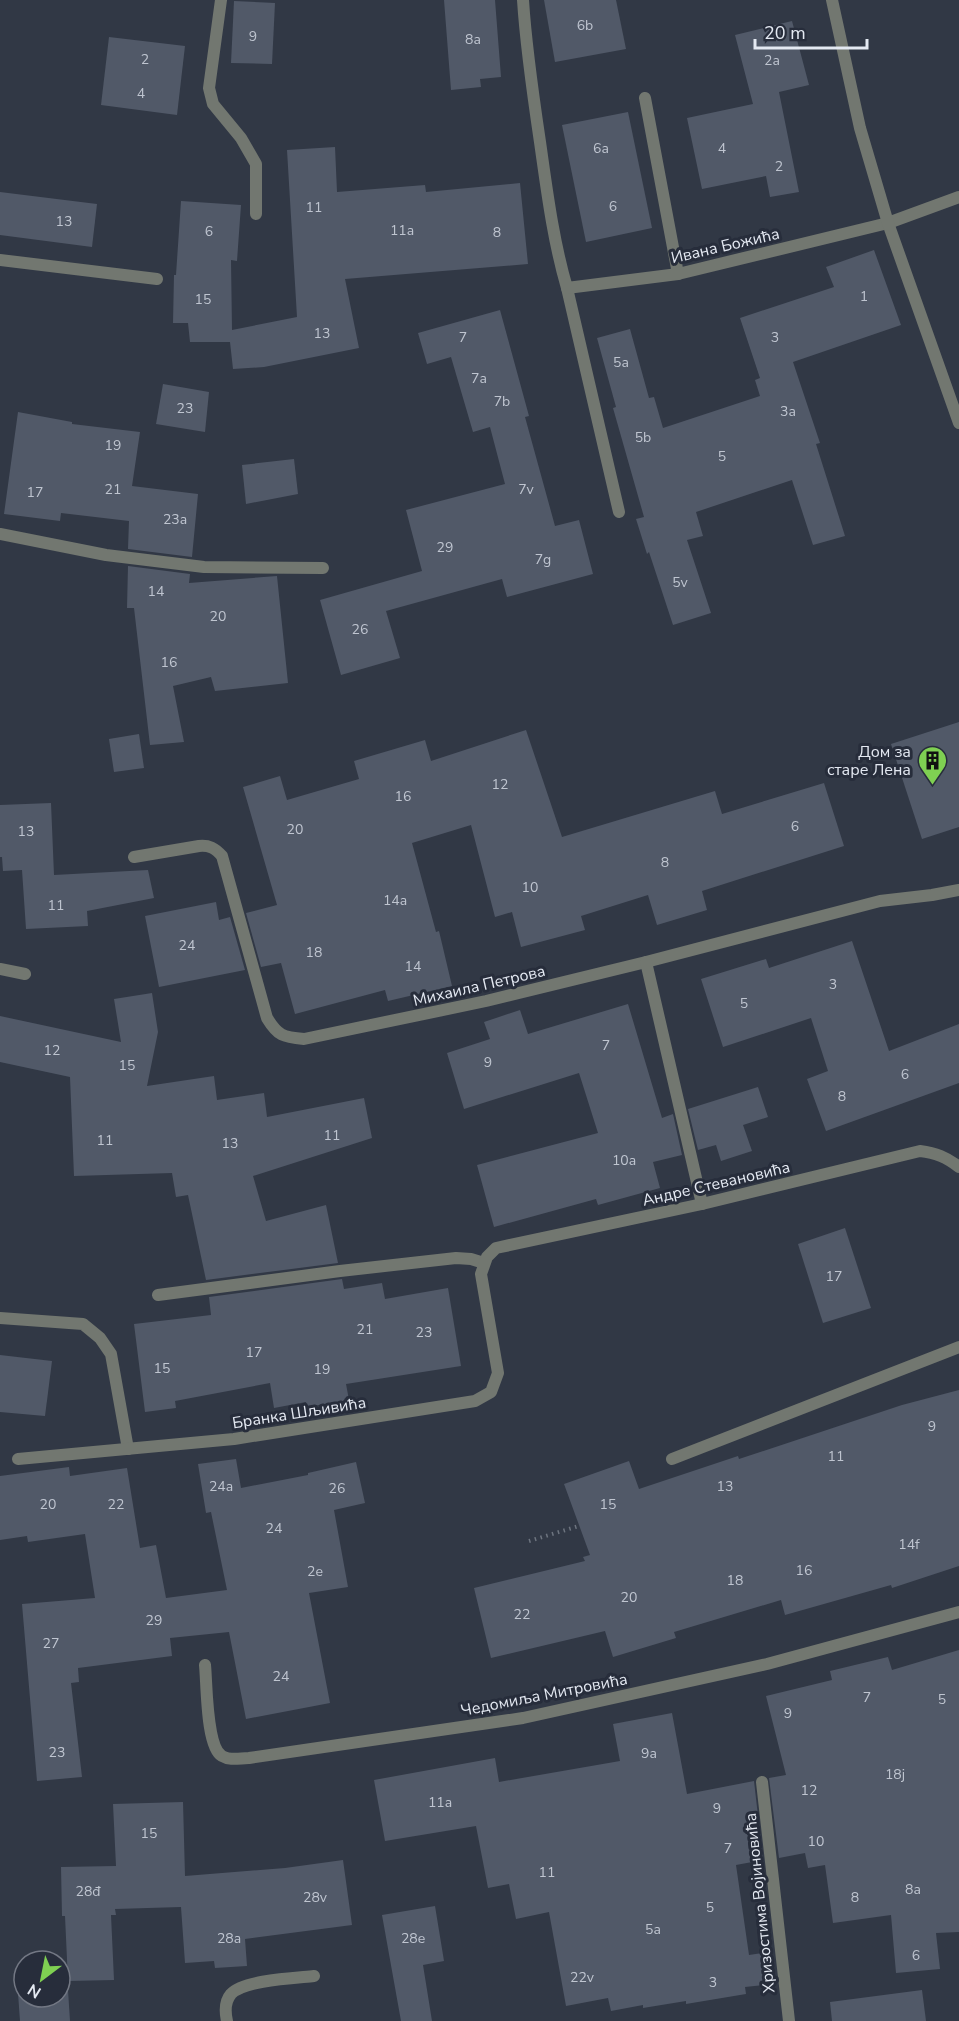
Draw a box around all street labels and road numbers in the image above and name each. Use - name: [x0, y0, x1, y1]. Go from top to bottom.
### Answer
- street label: Ивана Божића: [669, 223, 782, 269]
- street label: Михаила Петрова: [411, 960, 548, 1012]
- street label: Андре Стевановића: [640, 1156, 792, 1212]
- street label: Бранка Шљивића: [231, 1392, 368, 1434]
- street label: Чедомиља Митровића: [459, 1668, 629, 1722]
- street label: Хризостима Војиновића: [740, 1812, 780, 1994]

